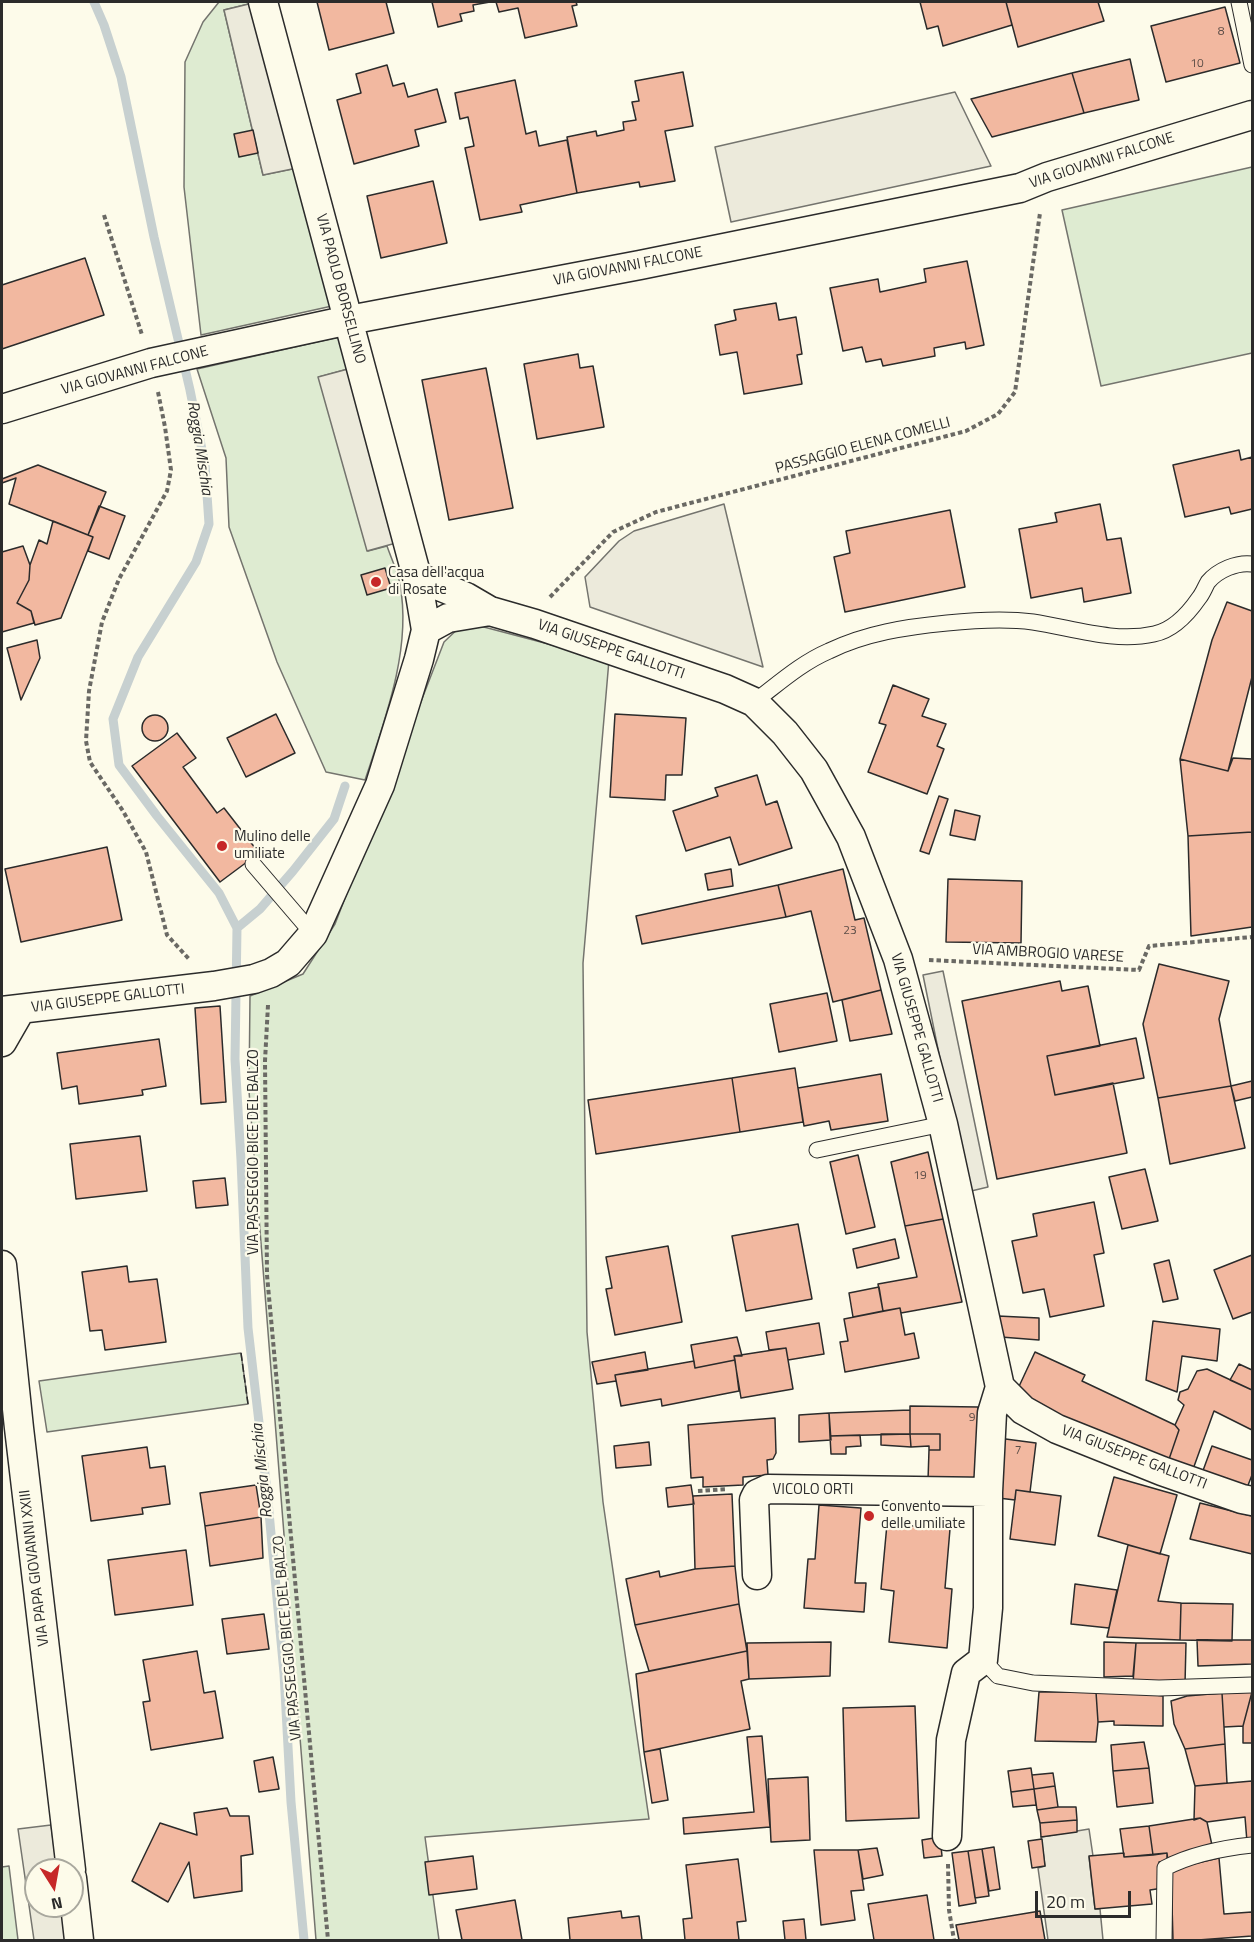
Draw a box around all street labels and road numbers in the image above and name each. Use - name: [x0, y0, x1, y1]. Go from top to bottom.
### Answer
- street label: VIA GIOVANNI FALCONE: [1027, 129, 1177, 193]
- street label: VIA PAOLO BORSELLINO: [311, 212, 369, 366]
- street label: VIA GIOVANNI FALCONE: [552, 244, 704, 290]
- street label: VIA GIOVANNI FALCONE: [60, 343, 210, 399]
- street label: PASSAGGIO ELENA COMELLI: [773, 414, 953, 478]
- street label: VIA GIUSEPPE GALLOTTI: [535, 616, 687, 684]
- street label: VIA AMBROGIO VARESE: [972, 941, 1124, 967]
- street label: VIA GIUSEPPE GALLOTTI: [886, 951, 946, 1105]
- street label: VIA GIUSEPPE GALLOTTI: [30, 981, 186, 1017]
- street label: VIA PASSEGGIO BICE DEL BALZO: [245, 1049, 263, 1255]
- street label: VIA GIUSEPPE GALLOTTI: [1059, 1422, 1209, 1494]
- street label: VICOLO ORTI: [773, 1481, 853, 1499]
- street label: VIA PAPA GIOVANNI XXIII: [16, 1489, 54, 1647]
- street label: VIA PASSEGGIO BICE DEL BALZO: [270, 1535, 306, 1741]

